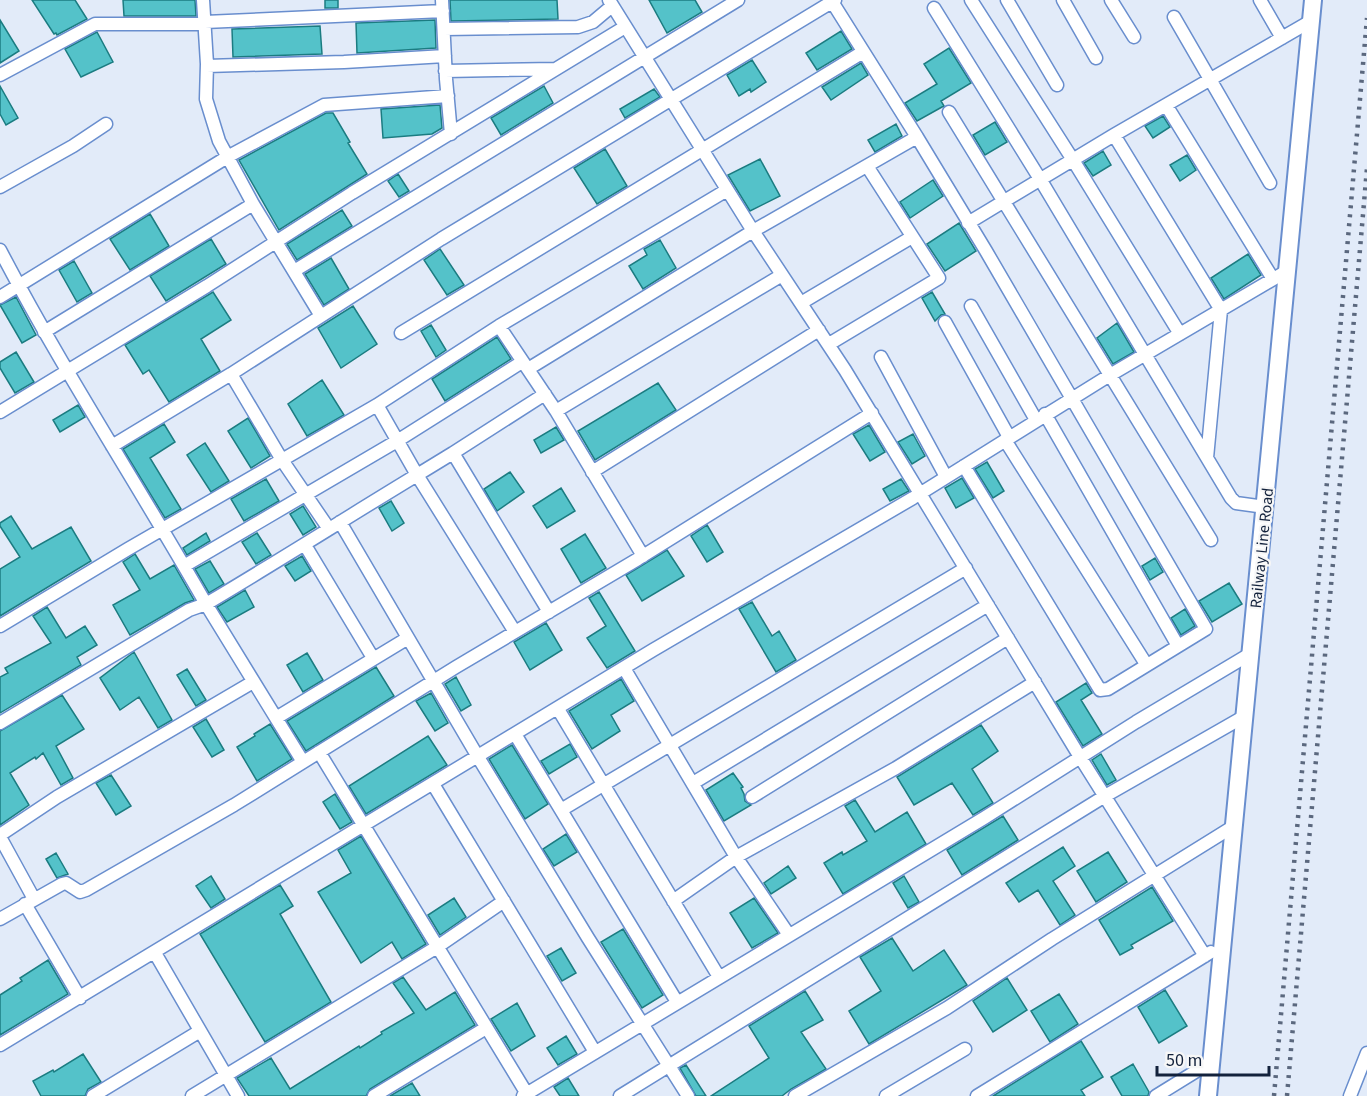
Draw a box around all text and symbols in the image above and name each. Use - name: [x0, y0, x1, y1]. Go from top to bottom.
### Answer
- street label: Railway Line Road: [1245, 487, 1279, 610]
- scale bar: [1157, 1039, 1270, 1077]
- text: 50 m: [1166, 1048, 1202, 1073]

